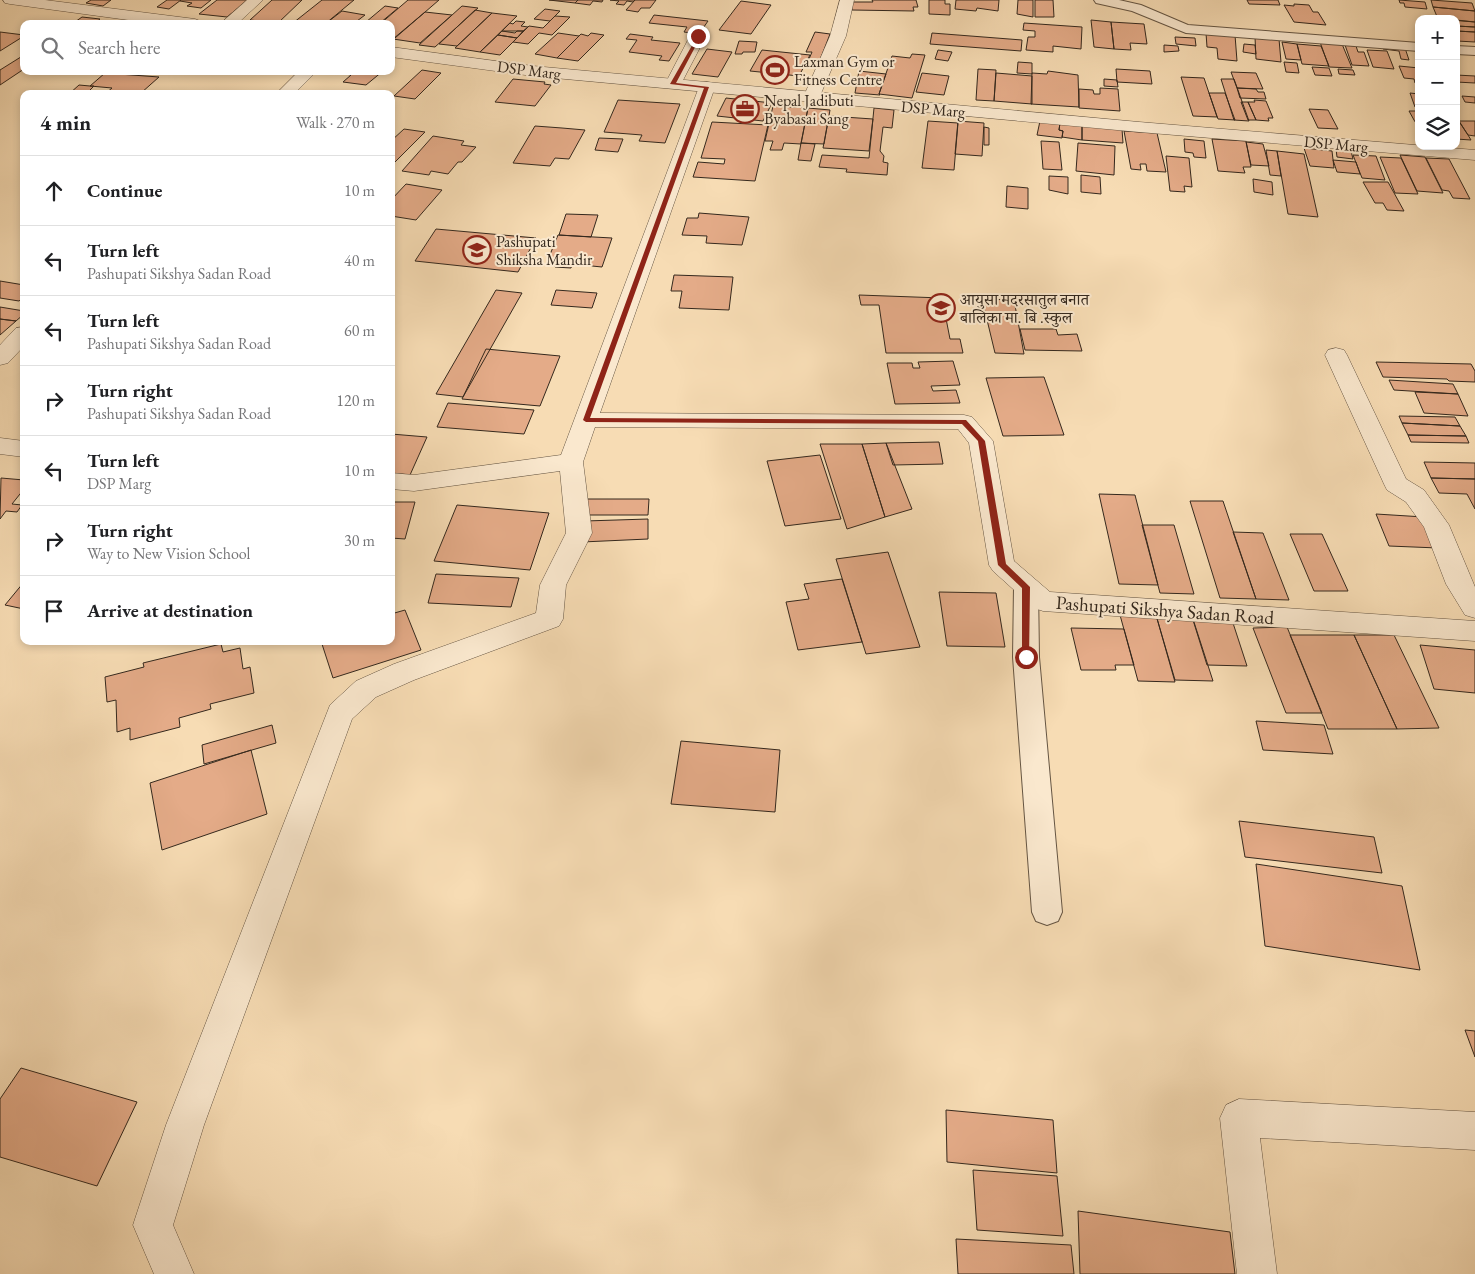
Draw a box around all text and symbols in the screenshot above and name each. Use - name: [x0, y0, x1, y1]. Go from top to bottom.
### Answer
- map controls: [1415, 15, 1460, 150]
- button: +: [1415, 15, 1460, 60]
- search box: [20, 20, 395, 75]
- route end: [687, 25, 710, 48]
- icon: search: [38, 34, 66, 62]
- text: Search here: [78, 35, 160, 60]
- place label: Laxman Gym or Fitness Centre: [794, 51, 895, 90]
- sports icon: Laxman Gym or Fitness Centre: [760, 55, 790, 85]
- street label: DSP Marg: [496, 56, 563, 84]
- button: −: [1415, 60, 1460, 105]
- place label: Nepal Jadibuti Byabasai Sang: [764, 90, 854, 129]
- office icon: Nepal Jadibuti Byabasai Sang: [730, 94, 760, 124]
- street label: DSP Marg: [900, 96, 967, 122]
- button: layers: [1415, 105, 1460, 150]
- text: 4 min: [40, 109, 91, 136]
- text: Walk · 270 m: [296, 112, 375, 133]
- street label: DSP Marg: [1303, 131, 1370, 157]
- icon: ahead: [40, 177, 68, 205]
- text: Continue: [87, 178, 162, 203]
- text: 10 m: [344, 180, 375, 201]
- place label: Pashupati Shiksha Mandir: [496, 231, 593, 270]
- school or university icon: Pashupati Shiksha Mandir: [462, 235, 492, 265]
- text: Turn left: [87, 238, 159, 263]
- icon: left: [40, 247, 68, 275]
- text: 40 m: [344, 250, 375, 271]
- text: Pashupati Sikshya Sadan Road: [87, 263, 271, 284]
- place label: आयुसा मदरसातुल बनात बालिका मा. बि .स्कुल: [959, 289, 1090, 328]
- school or university icon: आयुसा मदरसातुल बनात बालिका मा. बि .स्कुल: [926, 293, 956, 323]
- text: Turn left: [87, 308, 159, 333]
- icon: left: [40, 317, 68, 345]
- text: 60 m: [344, 320, 375, 341]
- text: Pashupati Sikshya Sadan Road: [87, 333, 271, 354]
- text: Turn right: [87, 378, 173, 403]
- icon: right: [40, 387, 68, 415]
- text: 120 m: [336, 390, 375, 411]
- text: Pashupati Sikshya Sadan Road: [87, 403, 271, 424]
- text: Turn left: [87, 448, 159, 473]
- icon: left: [40, 457, 68, 485]
- text: 10 m: [344, 460, 375, 481]
- text: DSP Marg: [87, 473, 151, 494]
- text: Turn right: [87, 518, 173, 543]
- icon: right: [40, 527, 68, 555]
- text: 30 m: [344, 530, 375, 551]
- text: Way to New Vision School: [87, 543, 250, 564]
- street label: Pashupati Sikshya Sadan Road: [1055, 590, 1275, 630]
- icon: arrive: [40, 597, 68, 625]
- text: Arrive at destination: [87, 598, 253, 623]
- route start: [1015, 646, 1038, 669]

